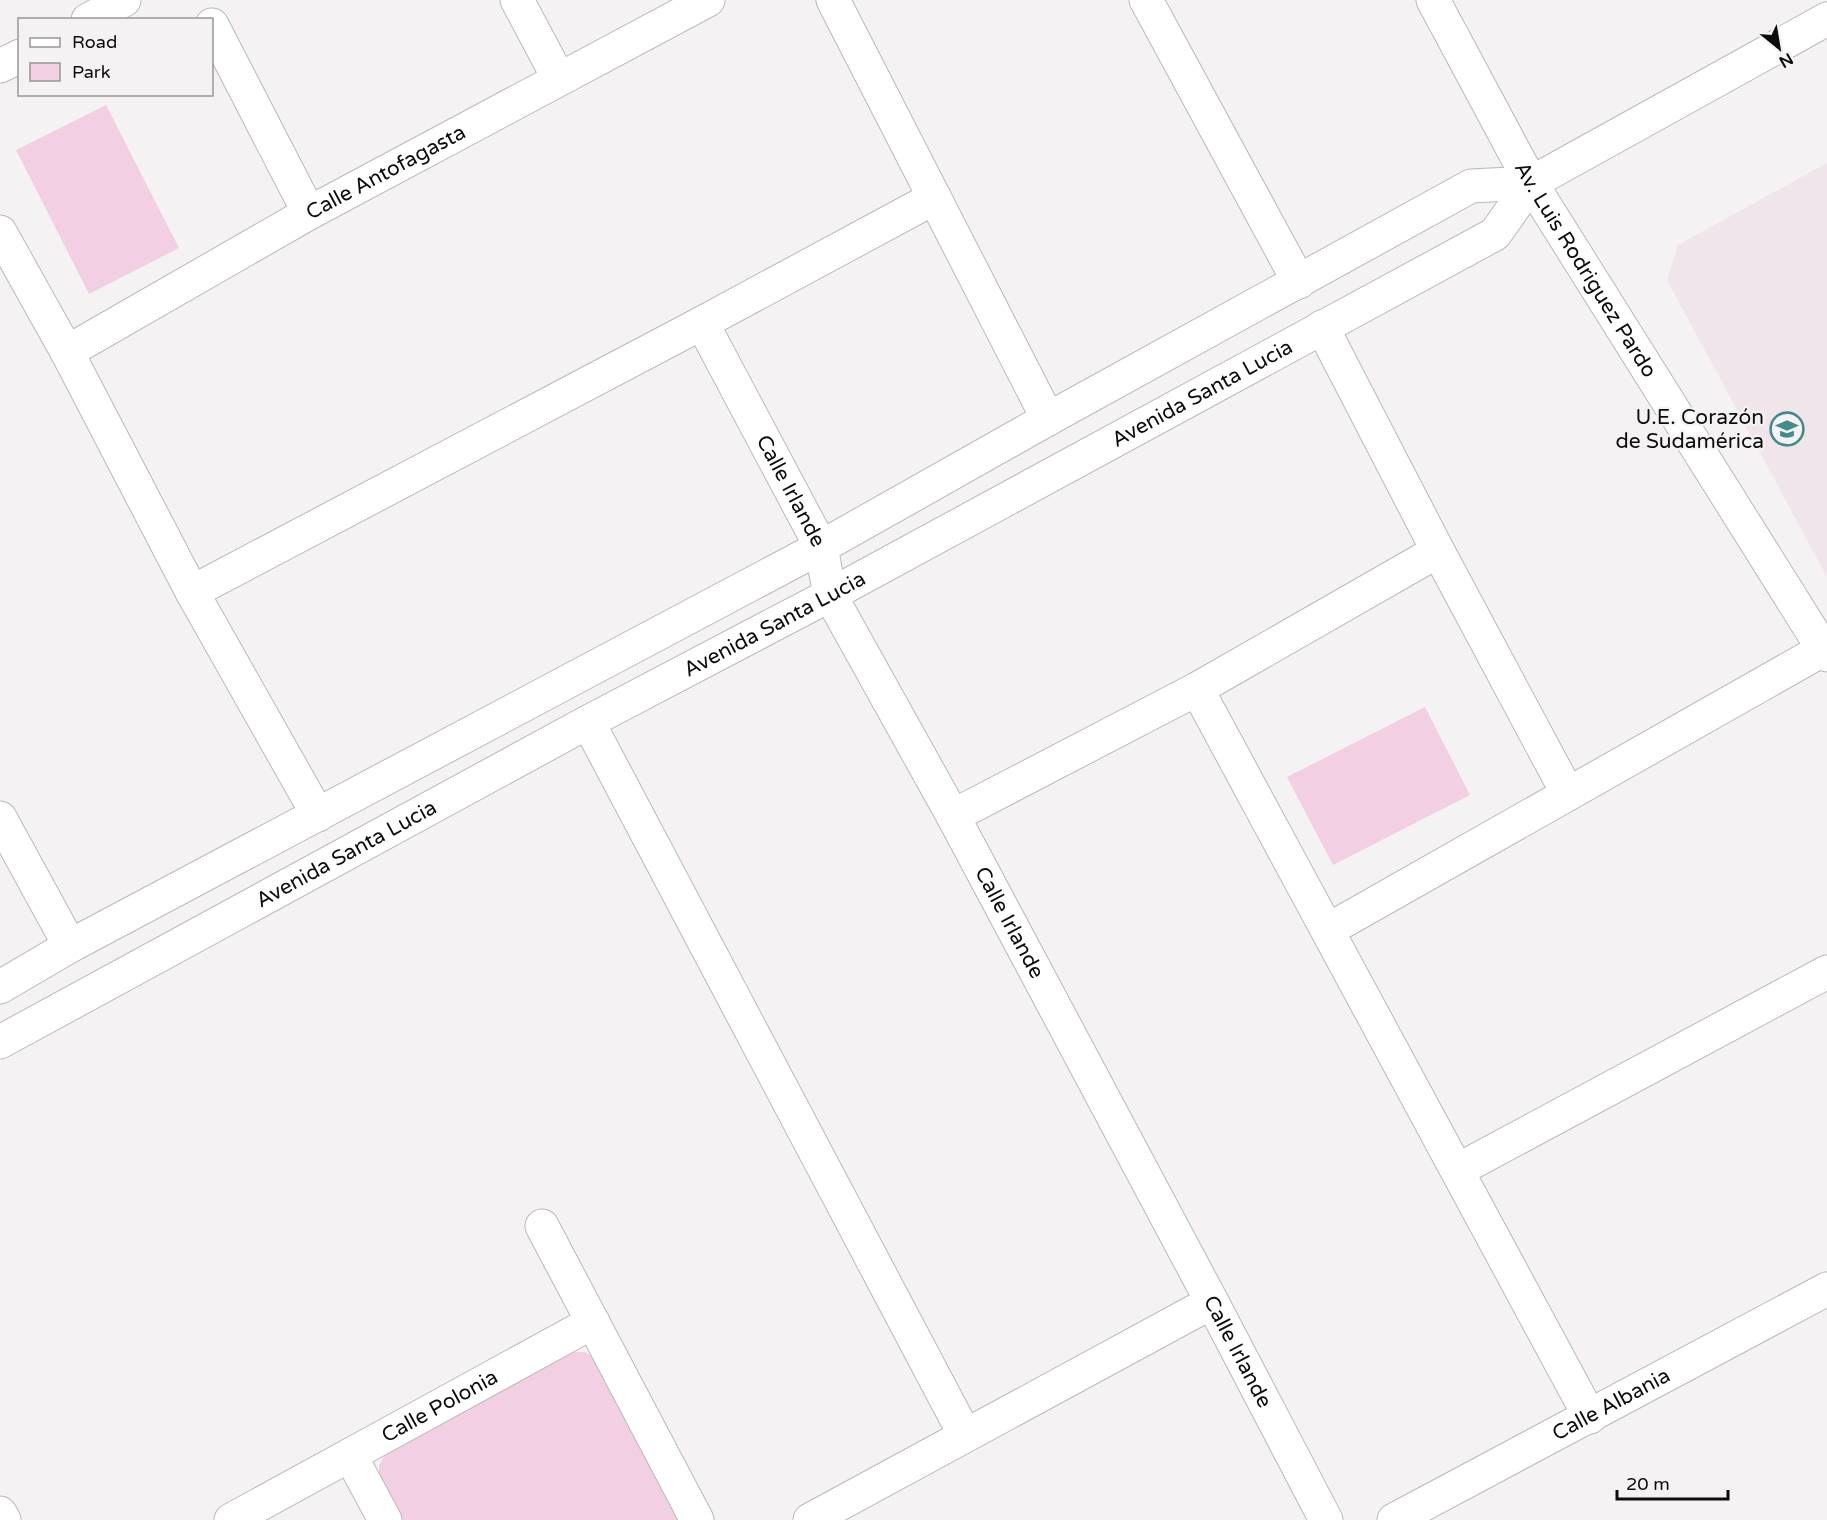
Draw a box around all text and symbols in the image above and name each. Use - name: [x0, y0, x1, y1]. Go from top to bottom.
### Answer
- legend: [18, 18, 213, 96]
- north arrow: [1749, 18, 1809, 78]
- text: Road: [72, 31, 117, 53]
- text: N: [1775, 48, 1797, 72]
- text: Park: [72, 61, 111, 83]
- street label: Calle Antofagasta: [302, 119, 470, 225]
- street label: Av. Luis Rodriguez Pardo: [1510, 158, 1662, 382]
- street label: Avenida Santa Lucia: [1107, 334, 1297, 452]
- place label: U.E. Corazón de Sudamérica: [1615, 405, 1764, 454]
- school or university icon: U.E. Corazón de Sudamérica: [1769, 411, 1805, 447]
- street label: Calle Irlande: [751, 431, 831, 551]
- street label: Avenida Santa Lucia: [679, 566, 870, 682]
- street label: Avenida Santa Lucia: [251, 794, 441, 913]
- street label: Calle Irlande: [970, 862, 1050, 983]
- street label: Calle Irlande: [1198, 1291, 1278, 1412]
- street label: Calle Albania: [1548, 1363, 1674, 1446]
- street label: Calle Polonia: [377, 1364, 502, 1448]
- scale bar: [1617, 1463, 1728, 1501]
- text: 20 m: [1626, 1473, 1670, 1495]

